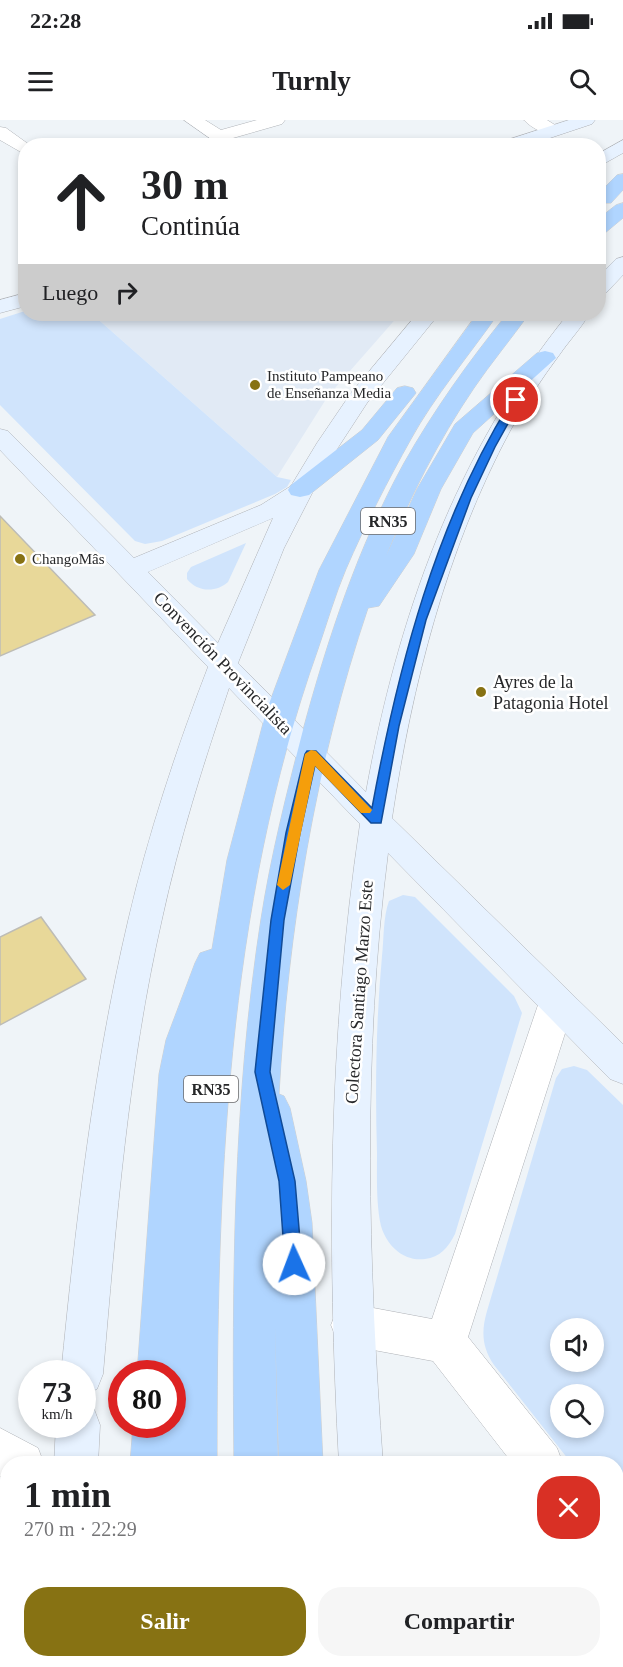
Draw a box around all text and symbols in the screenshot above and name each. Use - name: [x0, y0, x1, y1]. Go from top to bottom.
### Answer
- text: 22:28: [30, 8, 81, 33]
- icon: menu: [24, 65, 57, 98]
- icon: search: [566, 65, 599, 98]
- text: Turnly: [272, 66, 351, 96]
- icon: ahead: [42, 162, 120, 240]
- text: 30 m: [141, 162, 229, 208]
- text: Continúa: [141, 211, 240, 241]
- icon: right: [110, 276, 143, 309]
- text: Luego: [42, 280, 98, 305]
- place label: Instituto Pampeano de Enseñanza Media: [267, 368, 391, 401]
- pin: [490, 374, 541, 425]
- marker: Instituto Pampeano de Enseñanza Media: [248, 378, 262, 392]
- icon: arrive: [499, 383, 532, 416]
- road number: RN35: [361, 508, 415, 534]
- place label: ChangoMâs: [32, 551, 105, 567]
- marker: ChangoMâs: [13, 552, 27, 566]
- street label: Convención Provincialista: [150, 588, 296, 738]
- place label: Ayres de la Patagonia Hotel: [493, 672, 608, 713]
- marker: Ayres de la Patagonia Hotel: [474, 685, 488, 699]
- street label: Colectora Santiago Marzo Este: [341, 879, 377, 1105]
- road number: RN35: [184, 1076, 238, 1102]
- position arrow: [262, 1232, 326, 1296]
- map controls: [550, 1318, 604, 1438]
- button: sound: [550, 1318, 604, 1372]
- speed limit sign: 80: [108, 1360, 186, 1438]
- text: 73: [42, 1375, 72, 1408]
- button: search: [550, 1384, 604, 1438]
- text: km/h: [42, 1406, 72, 1422]
- text: 1 min: [24, 1475, 111, 1515]
- button: close: [537, 1476, 600, 1539]
- text: 270 m · 22:29: [24, 1518, 137, 1540]
- button: Salir: [24, 1587, 306, 1656]
- button: Compartir: [318, 1587, 600, 1656]

